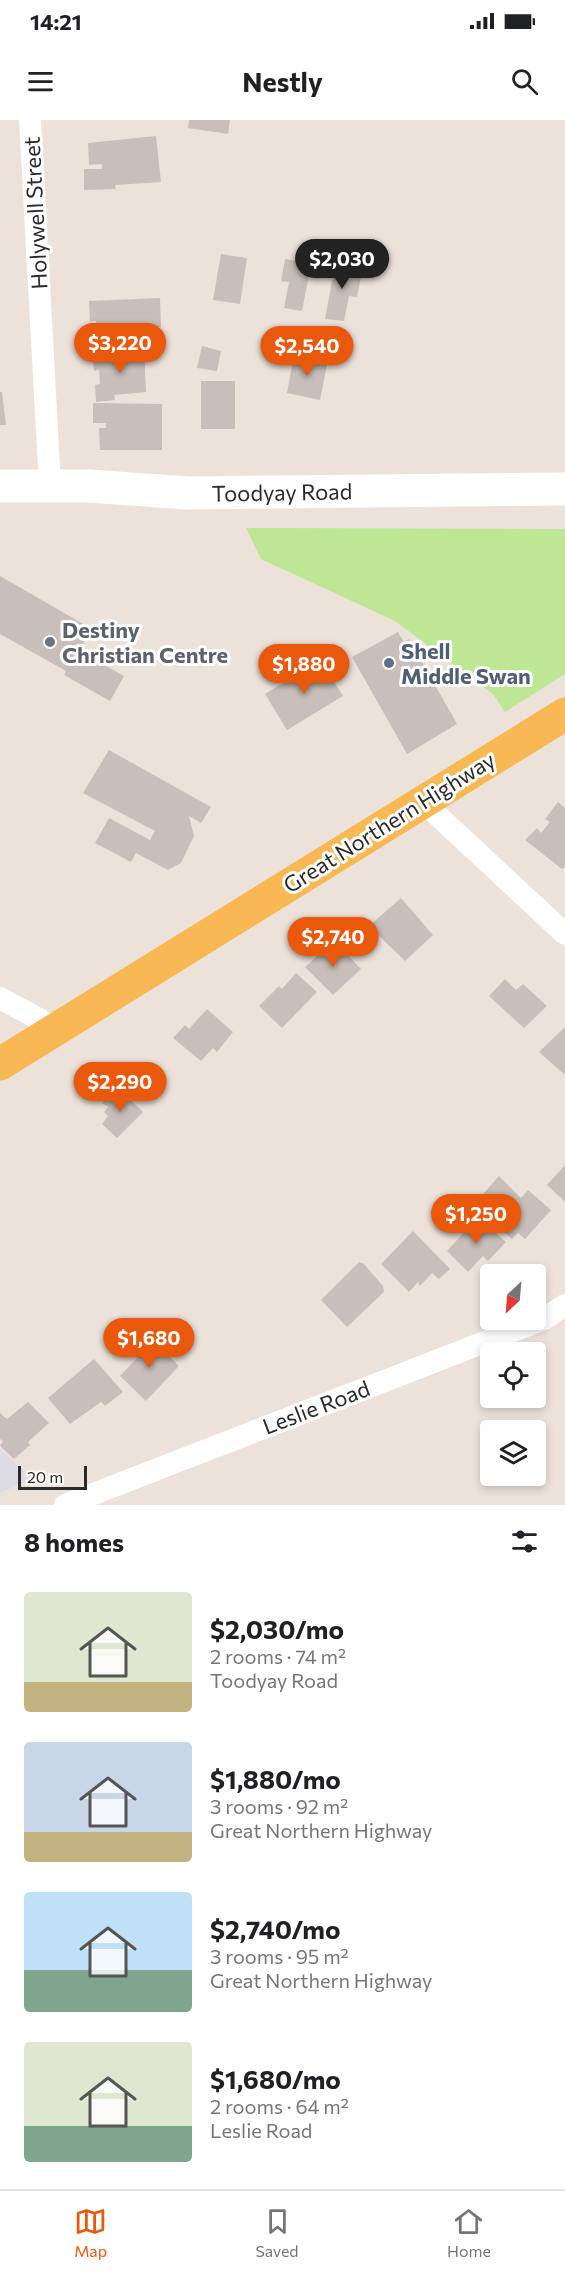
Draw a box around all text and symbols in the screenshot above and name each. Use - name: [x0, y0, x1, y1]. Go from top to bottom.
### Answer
- text: 14:21: [30, 8, 82, 35]
- icon: menu: [24, 65, 57, 98]
- text: Nestly: [242, 65, 323, 98]
- icon: search: [508, 65, 541, 98]
- street label: Holywell Street: [18, 136, 52, 290]
- pin: $2,030: [293, 239, 391, 290]
- text: $2,030: [309, 246, 375, 270]
- pin: $3,220: [71, 323, 169, 374]
- pin: $2,540: [258, 326, 356, 377]
- text: $3,220: [88, 330, 152, 354]
- text: $2,540: [274, 333, 340, 357]
- street label: Toodyay Road: [211, 477, 353, 507]
- place label: Destiny Christian Centre: [62, 616, 228, 668]
- marker: Destiny Christian Centre: [43, 635, 57, 649]
- place label: Shell Middle Swan: [401, 637, 531, 689]
- pin: $1,880: [255, 644, 353, 695]
- text: $1,880: [272, 651, 336, 675]
- marker: Shell Middle Swan: [382, 656, 396, 670]
- street label: Great Northern Highway: [278, 746, 500, 898]
- pin: $2,740: [284, 917, 382, 968]
- text: $2,740: [301, 924, 365, 948]
- pin: $2,290: [71, 1062, 169, 1113]
- text: $2,290: [88, 1069, 152, 1093]
- pin: $1,250: [427, 1194, 525, 1245]
- text: $1,250: [445, 1201, 507, 1225]
- north arrow: [480, 1264, 546, 1330]
- map controls: [480, 1264, 546, 1486]
- pin: $1,680: [100, 1318, 198, 1369]
- text: $1,680: [117, 1325, 181, 1349]
- button: locate: [480, 1342, 546, 1408]
- street label: Leslie Road: [259, 1374, 373, 1440]
- button: layers: [480, 1420, 546, 1486]
- scale bar: [18, 1463, 87, 1490]
- text: 20 m: [27, 1467, 63, 1486]
- icon: filters: [508, 1525, 541, 1558]
- text: 8 homes: [24, 1526, 124, 1557]
- text: $2,030/mo: [210, 1613, 344, 1644]
- icon: home: [72, 1616, 144, 1688]
- text: 2 rooms · 74 m²: [210, 1644, 346, 1668]
- text: Toodyay Road: [210, 1668, 338, 1692]
- text: $1,880/mo: [210, 1763, 341, 1794]
- icon: home: [72, 1766, 144, 1838]
- text: 3 rooms · 92 m²: [210, 1794, 348, 1818]
- text: Great Northern Highway: [210, 1818, 432, 1842]
- text: $2,740/mo: [210, 1913, 341, 1944]
- icon: home: [72, 1916, 144, 1988]
- text: 3 rooms · 95 m²: [210, 1944, 349, 1968]
- text: Great Northern Highway: [210, 1968, 432, 1992]
- text: $1,680/mo: [210, 2063, 341, 2094]
- icon: home: [72, 2066, 144, 2138]
- text: 2 rooms · 64 m²: [210, 2094, 349, 2118]
- text: Leslie Road: [210, 2118, 312, 2142]
- tab: Map: [74, 2205, 107, 2260]
- tab: Saved: [255, 2205, 299, 2260]
- tab: Home: [447, 2205, 491, 2260]

